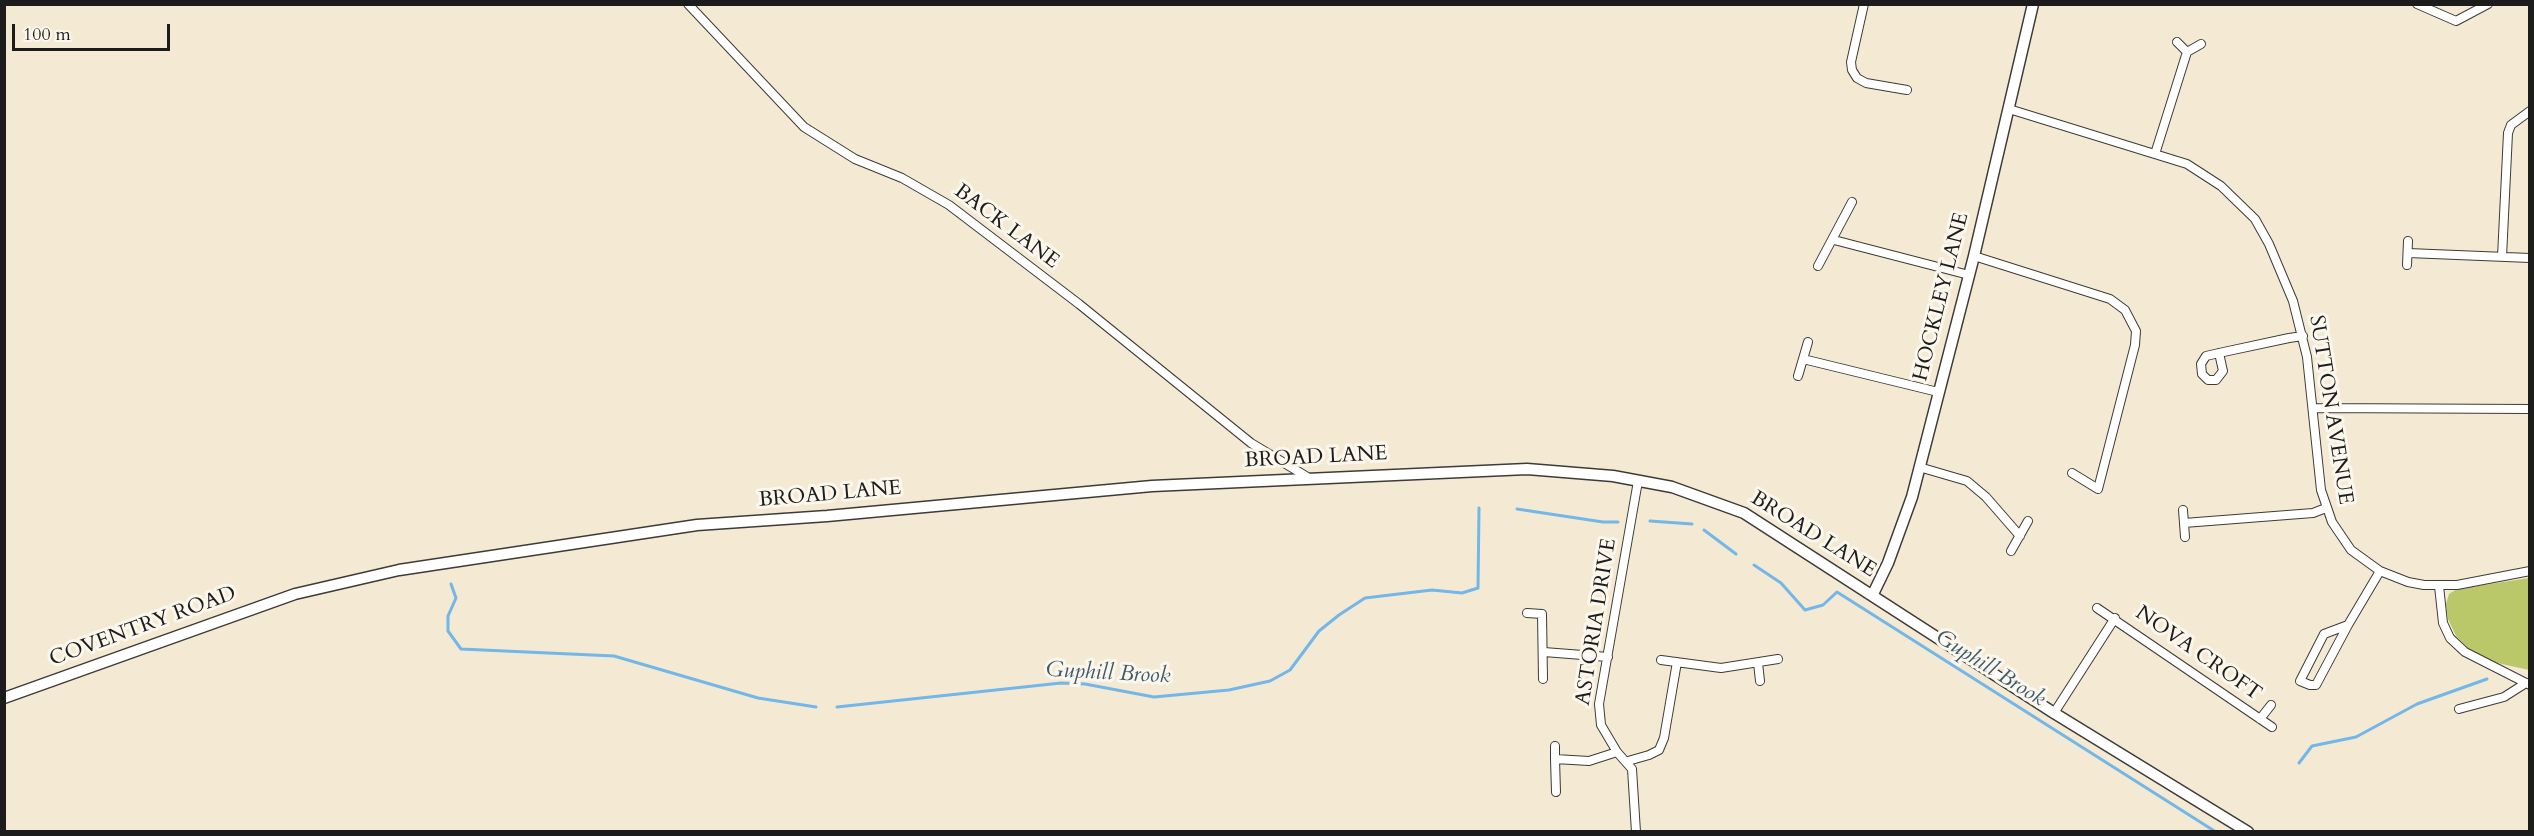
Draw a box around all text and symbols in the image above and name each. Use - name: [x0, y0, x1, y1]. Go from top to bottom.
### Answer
- scale bar: [15, 12, 172, 50]
- text: 100 m: [23, 22, 71, 47]
- street label: BACK LANE: [948, 179, 1064, 275]
- street label: HOCKLEY LANE: [1909, 210, 1975, 384]
- street label: SUTTON AVENUE: [2303, 313, 2357, 507]
- street label: BROAD LANE: [1244, 442, 1388, 474]
- street label: BROAD LANE: [758, 476, 902, 514]
- street label: BROAD LANE: [1746, 486, 1880, 584]
- street label: ASTORIA DRIVE: [1571, 537, 1623, 707]
- street label: COVENTRY ROAD: [46, 582, 240, 672]
- street label: NOVA CROFT: [2130, 601, 2266, 707]
- water label: Guphill Brook: [1930, 625, 2050, 713]
- water label: Guphill Brook: [1045, 658, 1171, 690]

